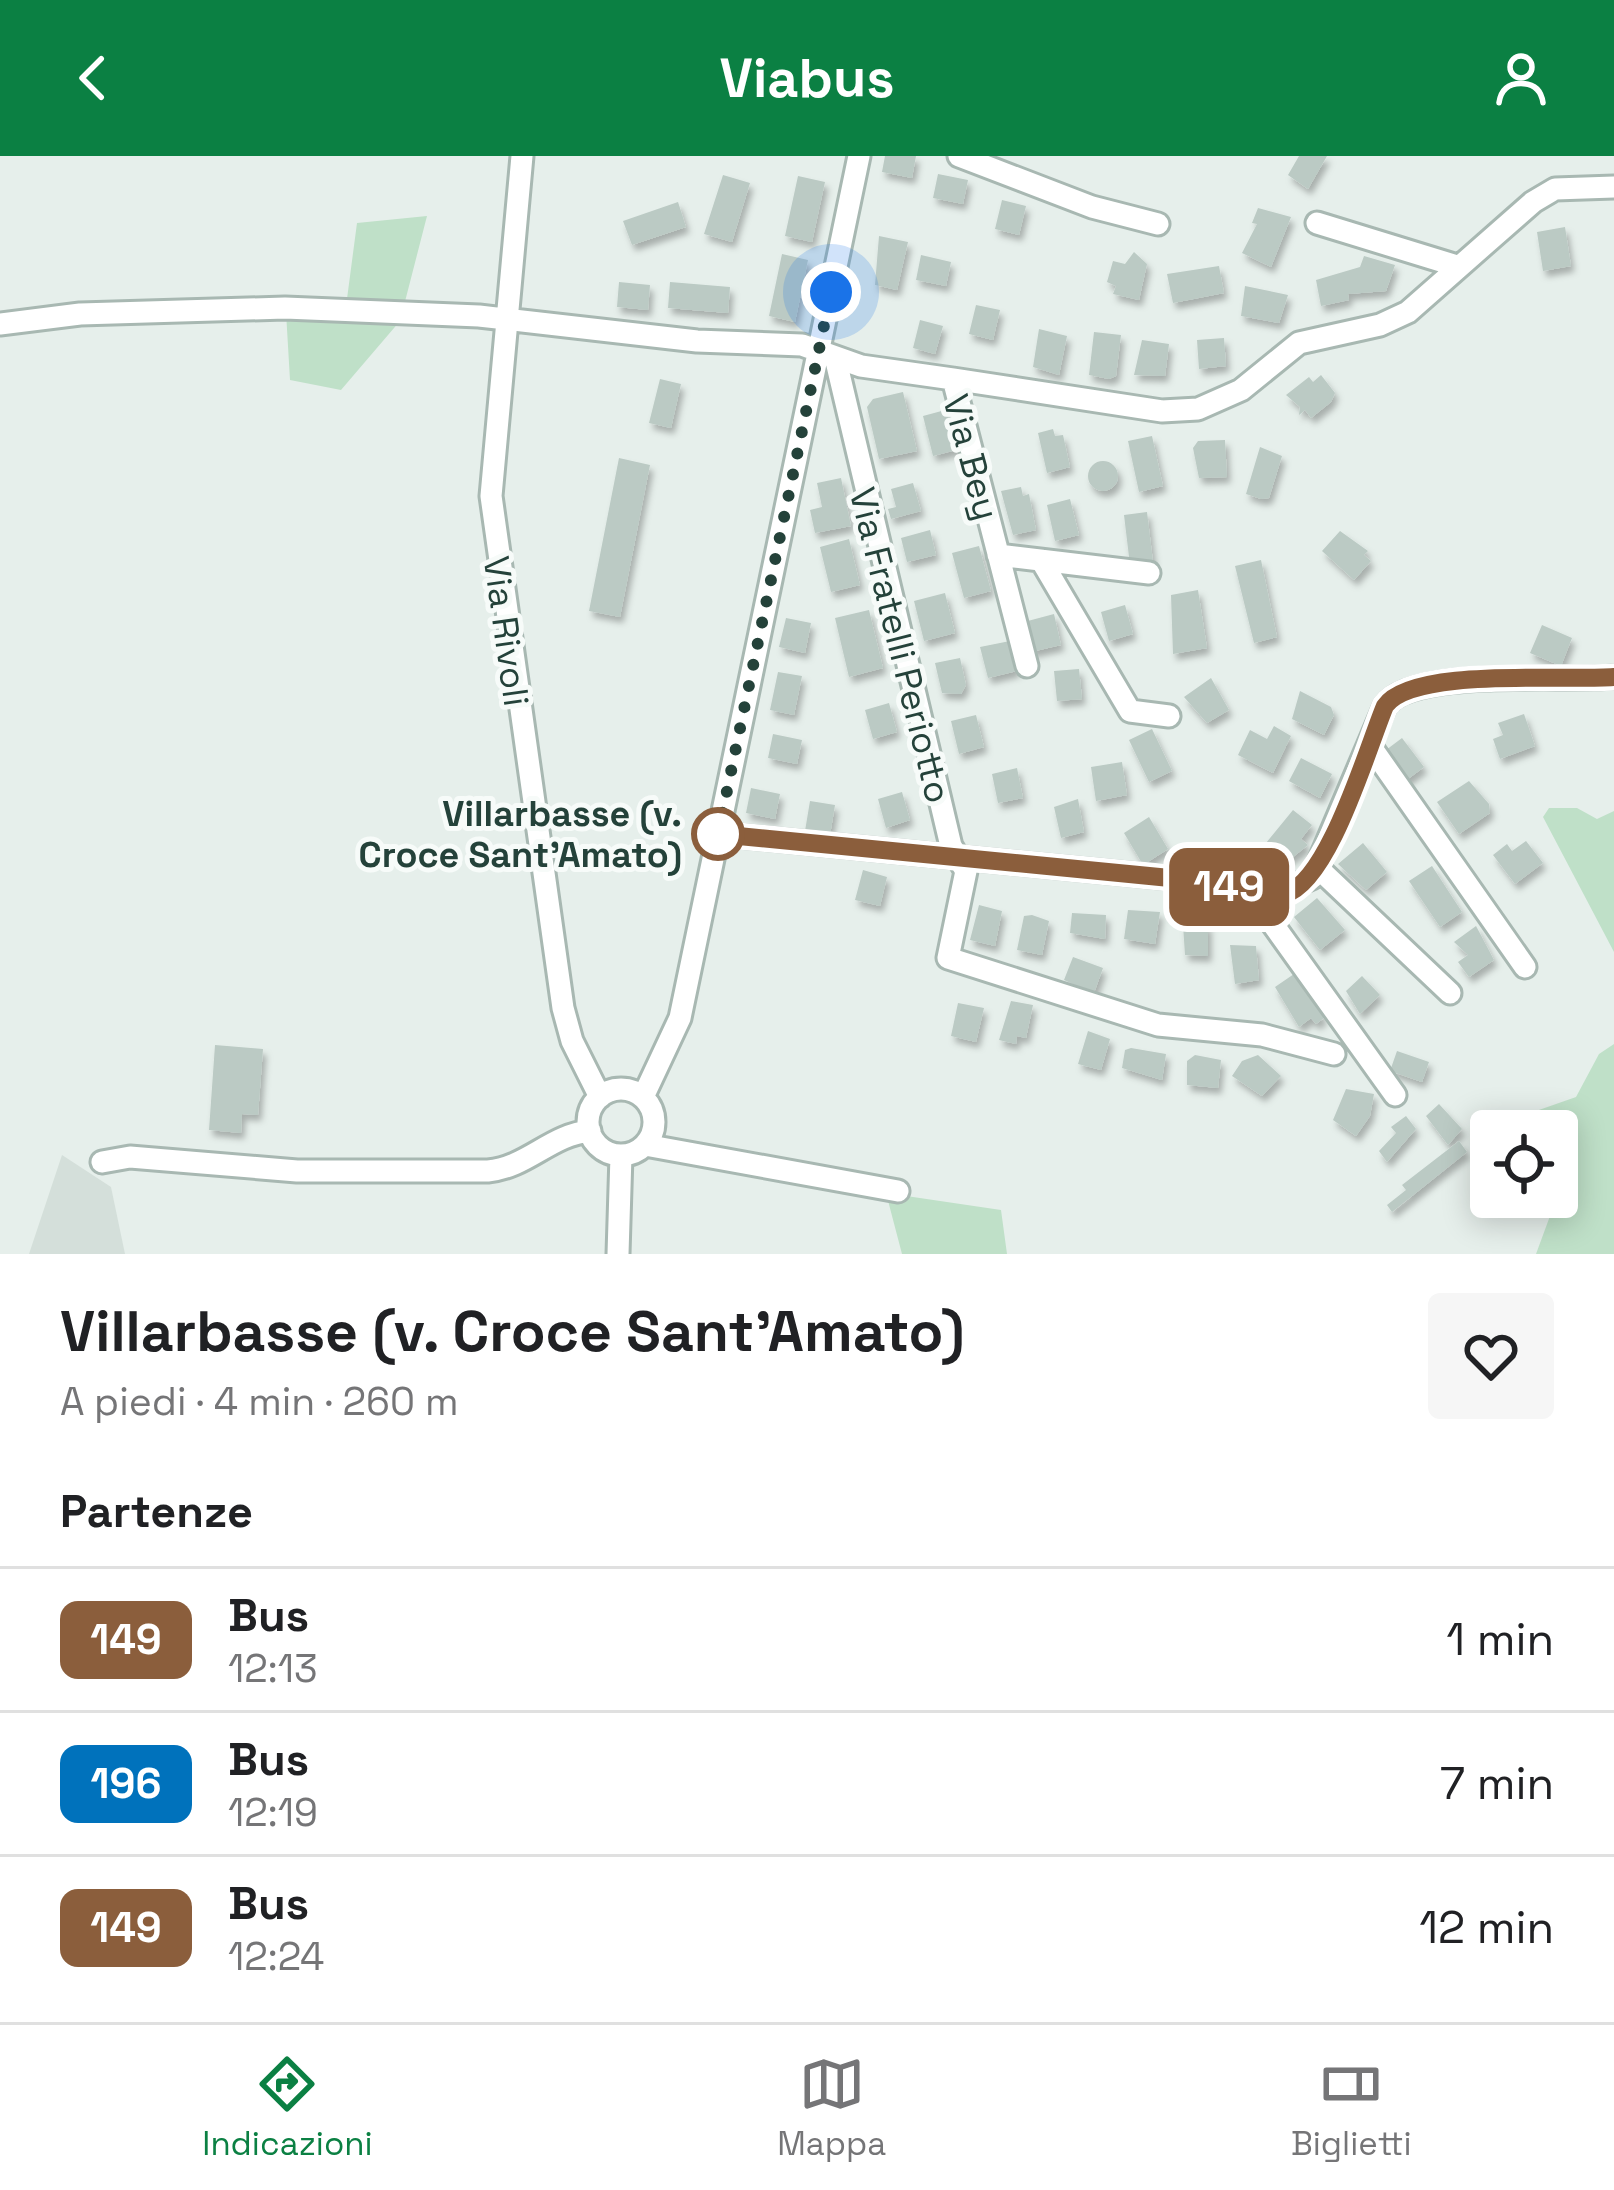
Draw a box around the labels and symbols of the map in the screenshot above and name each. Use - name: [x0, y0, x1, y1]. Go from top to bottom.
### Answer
- your location: [801, 262, 861, 322]
- street label: Via Bey: [932, 389, 1010, 525]
- street label: Via Fratelli Periotto: [839, 483, 961, 808]
- street label: Via Rivoli: [473, 553, 539, 709]
- place label: Villarbasse (v. Croce Sant'Amato): [359, 791, 682, 878]
- marker: Villarbasse (v. Croce Sant'Amato): [693, 809, 743, 859]
- line badge: 149: [1160, 848, 1298, 926]

